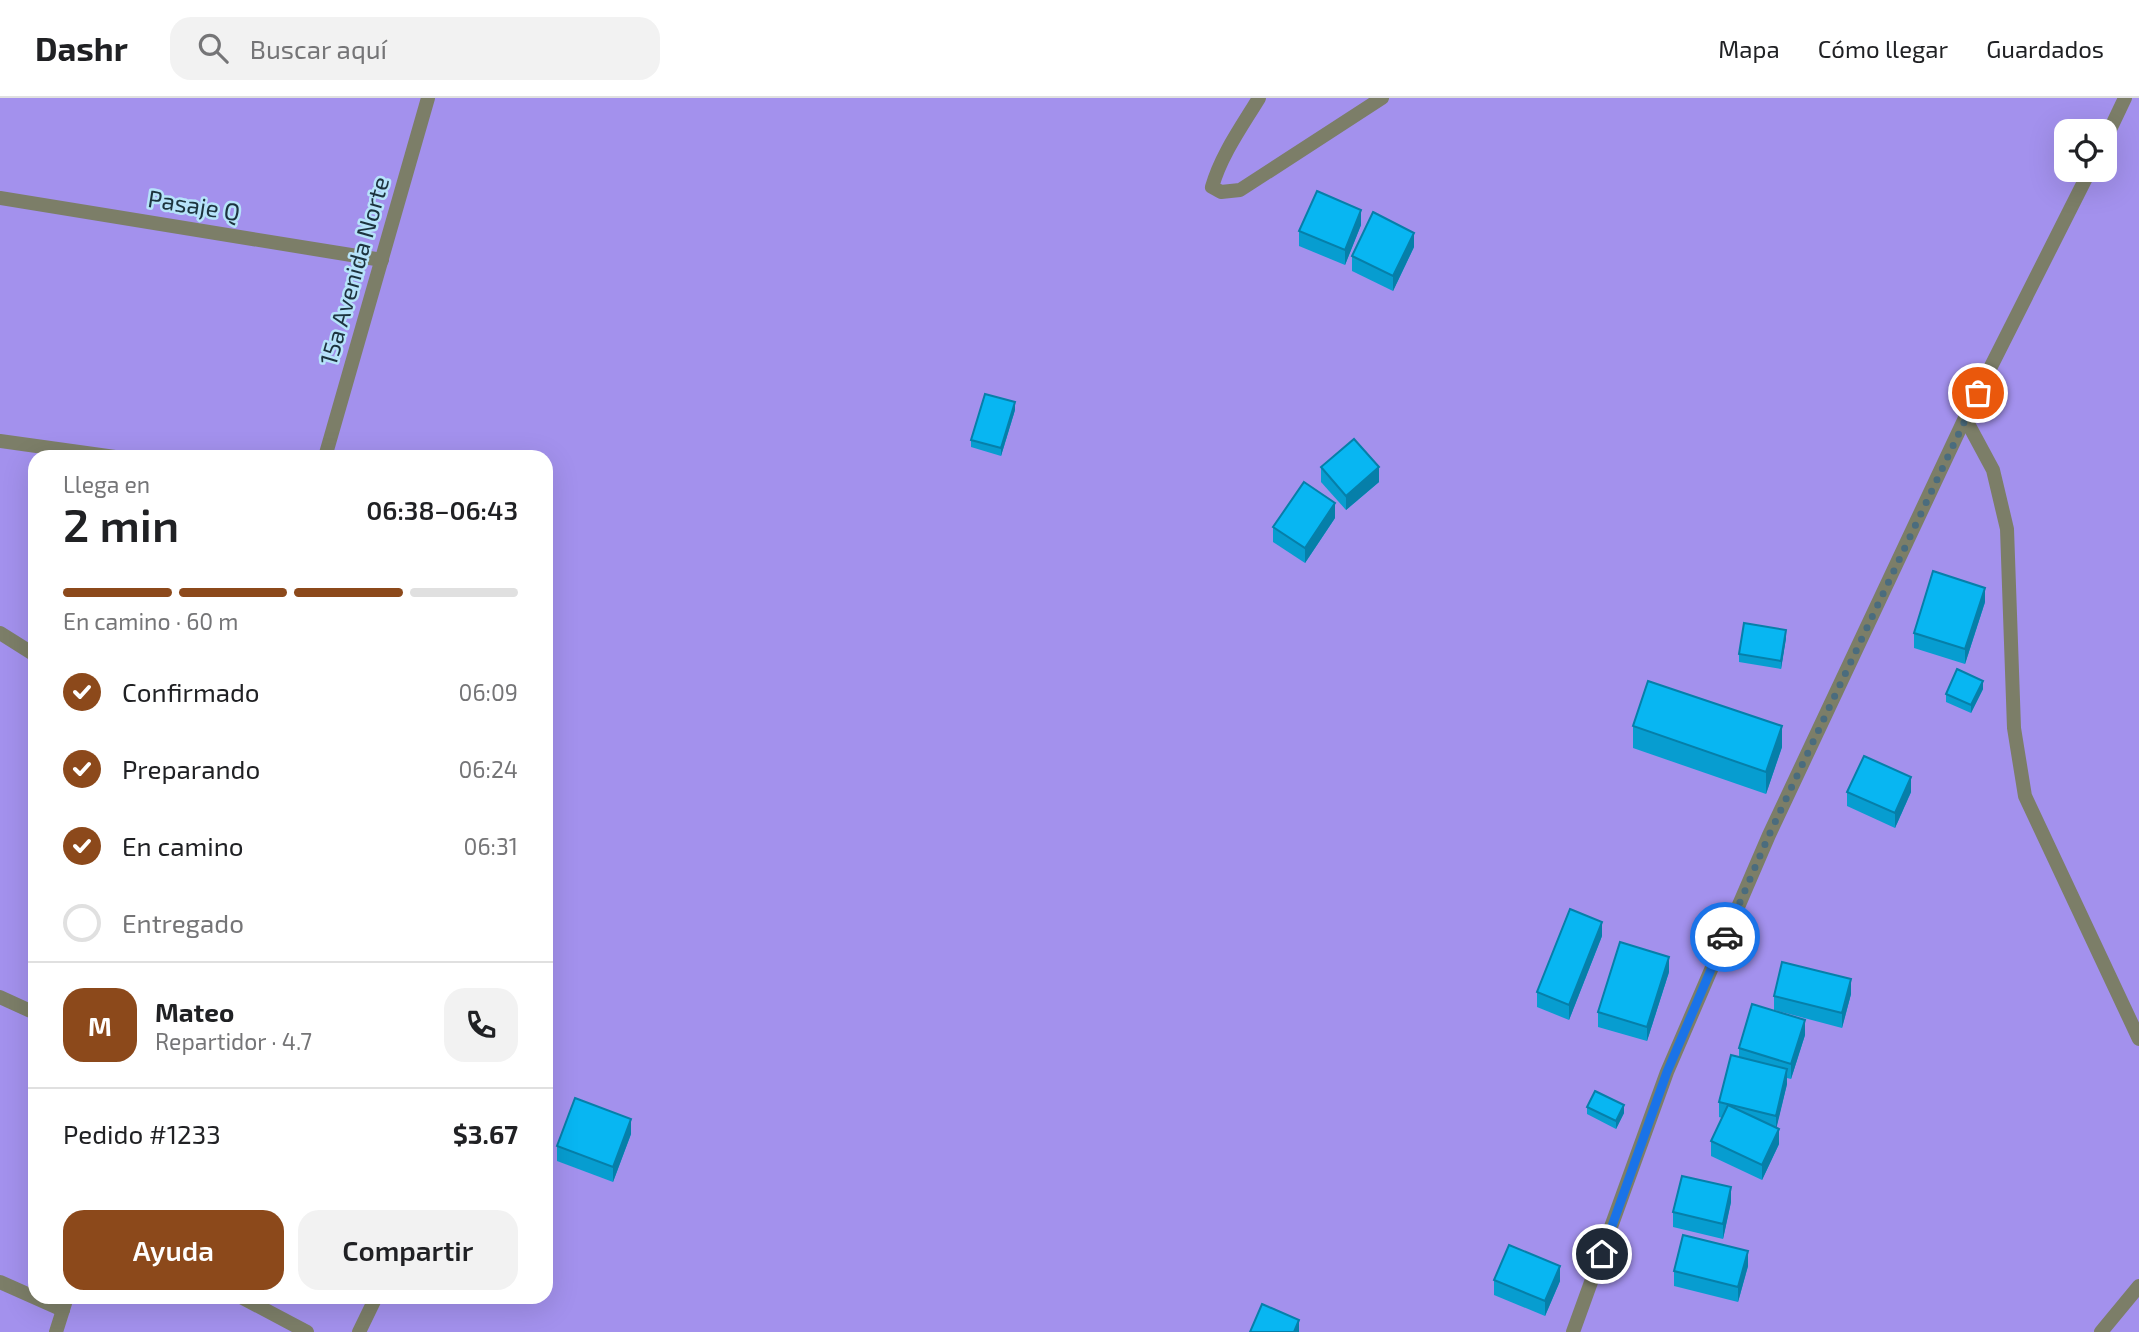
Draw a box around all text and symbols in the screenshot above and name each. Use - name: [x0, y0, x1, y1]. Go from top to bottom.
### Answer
- search box: [170, 17, 660, 80]
- text: Dashr: [35, 28, 128, 68]
- icon: search: [194, 29, 232, 67]
- text: Buscar aquí: [250, 33, 387, 64]
- text: Mapa: [1718, 34, 1780, 63]
- text: Cómo llegar: [1818, 34, 1948, 63]
- text: Guardados: [1986, 34, 2104, 63]
- map controls: [2054, 119, 2117, 182]
- button: locate: [2054, 119, 2117, 182]
- street label: 15a Avenida Norte: [313, 173, 394, 368]
- street label: Pasaje Q: [146, 183, 242, 226]
- pin: [1948, 363, 2008, 423]
- icon: bag: [1959, 374, 1997, 412]
- text: Llega en: [63, 470, 150, 498]
- text: 06:38–06:43: [366, 494, 518, 525]
- text: 2 min: [63, 496, 179, 551]
- text: En camino · 60 m: [63, 607, 239, 635]
- icon: check: [63, 673, 101, 711]
- text: Confirmado: [122, 676, 260, 707]
- text: 06:09: [459, 678, 518, 706]
- icon: check: [63, 750, 101, 788]
- text: Preparando: [122, 753, 260, 784]
- text: 06:24: [458, 755, 518, 783]
- icon: check: [63, 827, 101, 865]
- text: En camino: [122, 830, 244, 861]
- text: 06:31: [464, 832, 518, 860]
- courier: [1690, 902, 1760, 972]
- text: Entregado: [122, 907, 244, 938]
- icon: car: [1706, 918, 1744, 956]
- button: phone: [444, 988, 518, 1062]
- text: Mateo: [155, 996, 234, 1027]
- text: M: [88, 1010, 112, 1041]
- text: Repartidor · 4.7: [155, 1027, 312, 1055]
- text: Pedido #1233: [63, 1118, 221, 1149]
- text: $3.67: [453, 1118, 518, 1149]
- button: Ayuda: [63, 1210, 284, 1290]
- button: Compartir: [298, 1210, 518, 1290]
- pin: [1572, 1224, 1632, 1284]
- icon: home: [1583, 1235, 1621, 1273]

